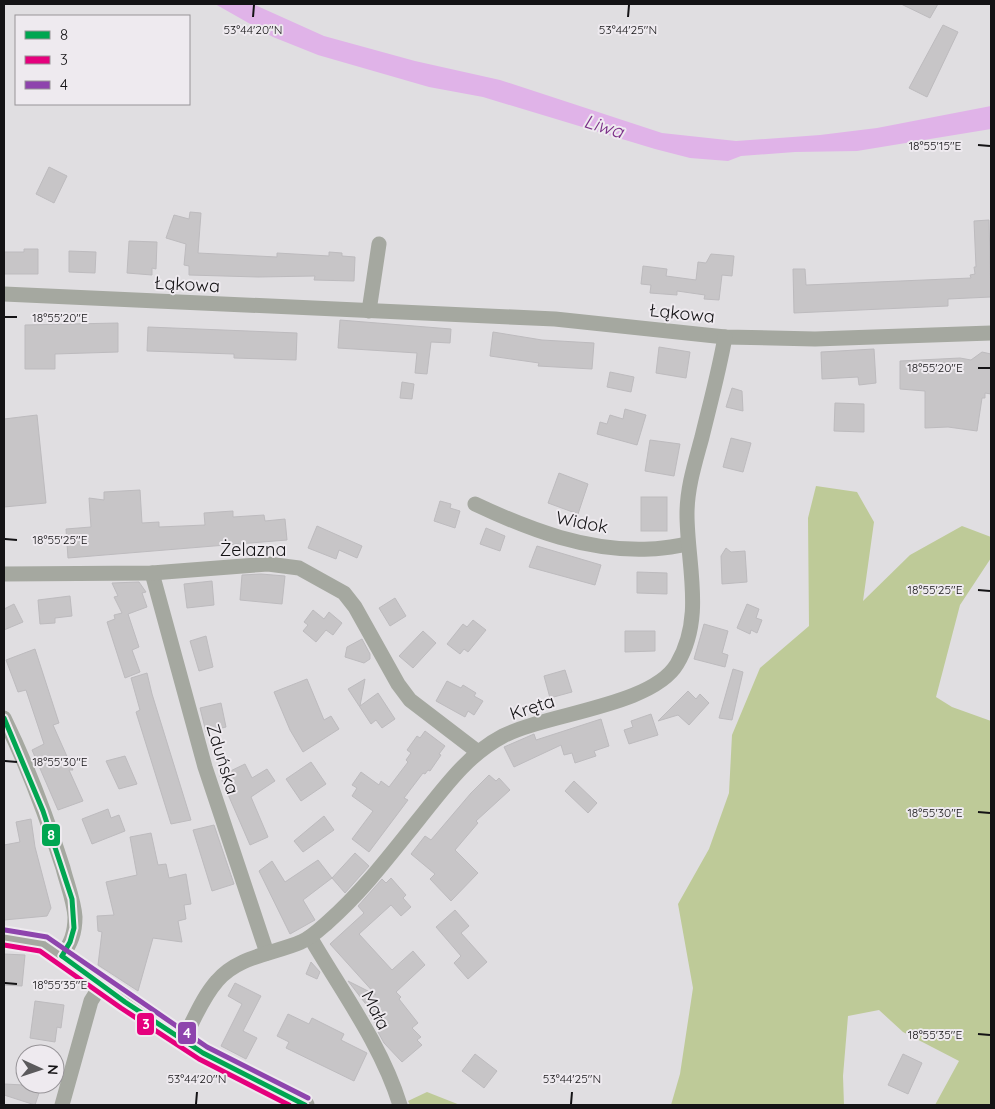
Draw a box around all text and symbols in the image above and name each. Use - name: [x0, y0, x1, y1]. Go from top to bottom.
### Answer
- legend: [15, 15, 190, 105]
- text: 53°44'20"N: [224, 22, 282, 37]
- text: 53°44'25"N: [599, 22, 657, 37]
- text: 8: [60, 25, 68, 44]
- text: 3: [60, 50, 68, 69]
- text: 4: [60, 75, 68, 94]
- water label: Liwa: [581, 109, 628, 144]
- text: 18°55'15"E: [909, 138, 962, 153]
- street label: Łąkowa: [153, 271, 221, 297]
- street label: Łąkowa: [648, 298, 716, 328]
- text: 18°55'20"E: [32, 310, 88, 325]
- text: 18°55'20"E: [907, 360, 963, 375]
- street label: Widok: [554, 506, 610, 538]
- text: 18°55'25"E: [33, 532, 88, 547]
- street label: Żelazna: [220, 538, 286, 561]
- text: 18°55'25"E: [908, 582, 963, 597]
- street label: Kręta: [507, 689, 557, 725]
- street label: Zduńska: [201, 721, 245, 797]
- text: 18°55'30"E: [32, 754, 88, 769]
- text: 18°55'30"E: [907, 805, 963, 820]
- line badge: 8: [41, 823, 61, 847]
- text: 8: [47, 826, 55, 844]
- text: 18°55'35"E: [33, 977, 87, 992]
- street label: Mała: [356, 987, 396, 1033]
- line badge: 3: [136, 1012, 155, 1036]
- text: 3: [142, 1015, 150, 1033]
- line badge: 4: [177, 1021, 197, 1045]
- text: 4: [183, 1024, 191, 1042]
- text: 18°55'35"E: [908, 1027, 962, 1042]
- north arrow: [15, 1044, 65, 1094]
- text: N: [44, 1064, 62, 1075]
- text: 53°44'20"N: [168, 1071, 226, 1086]
- text: 53°44'25"N: [543, 1071, 601, 1086]

